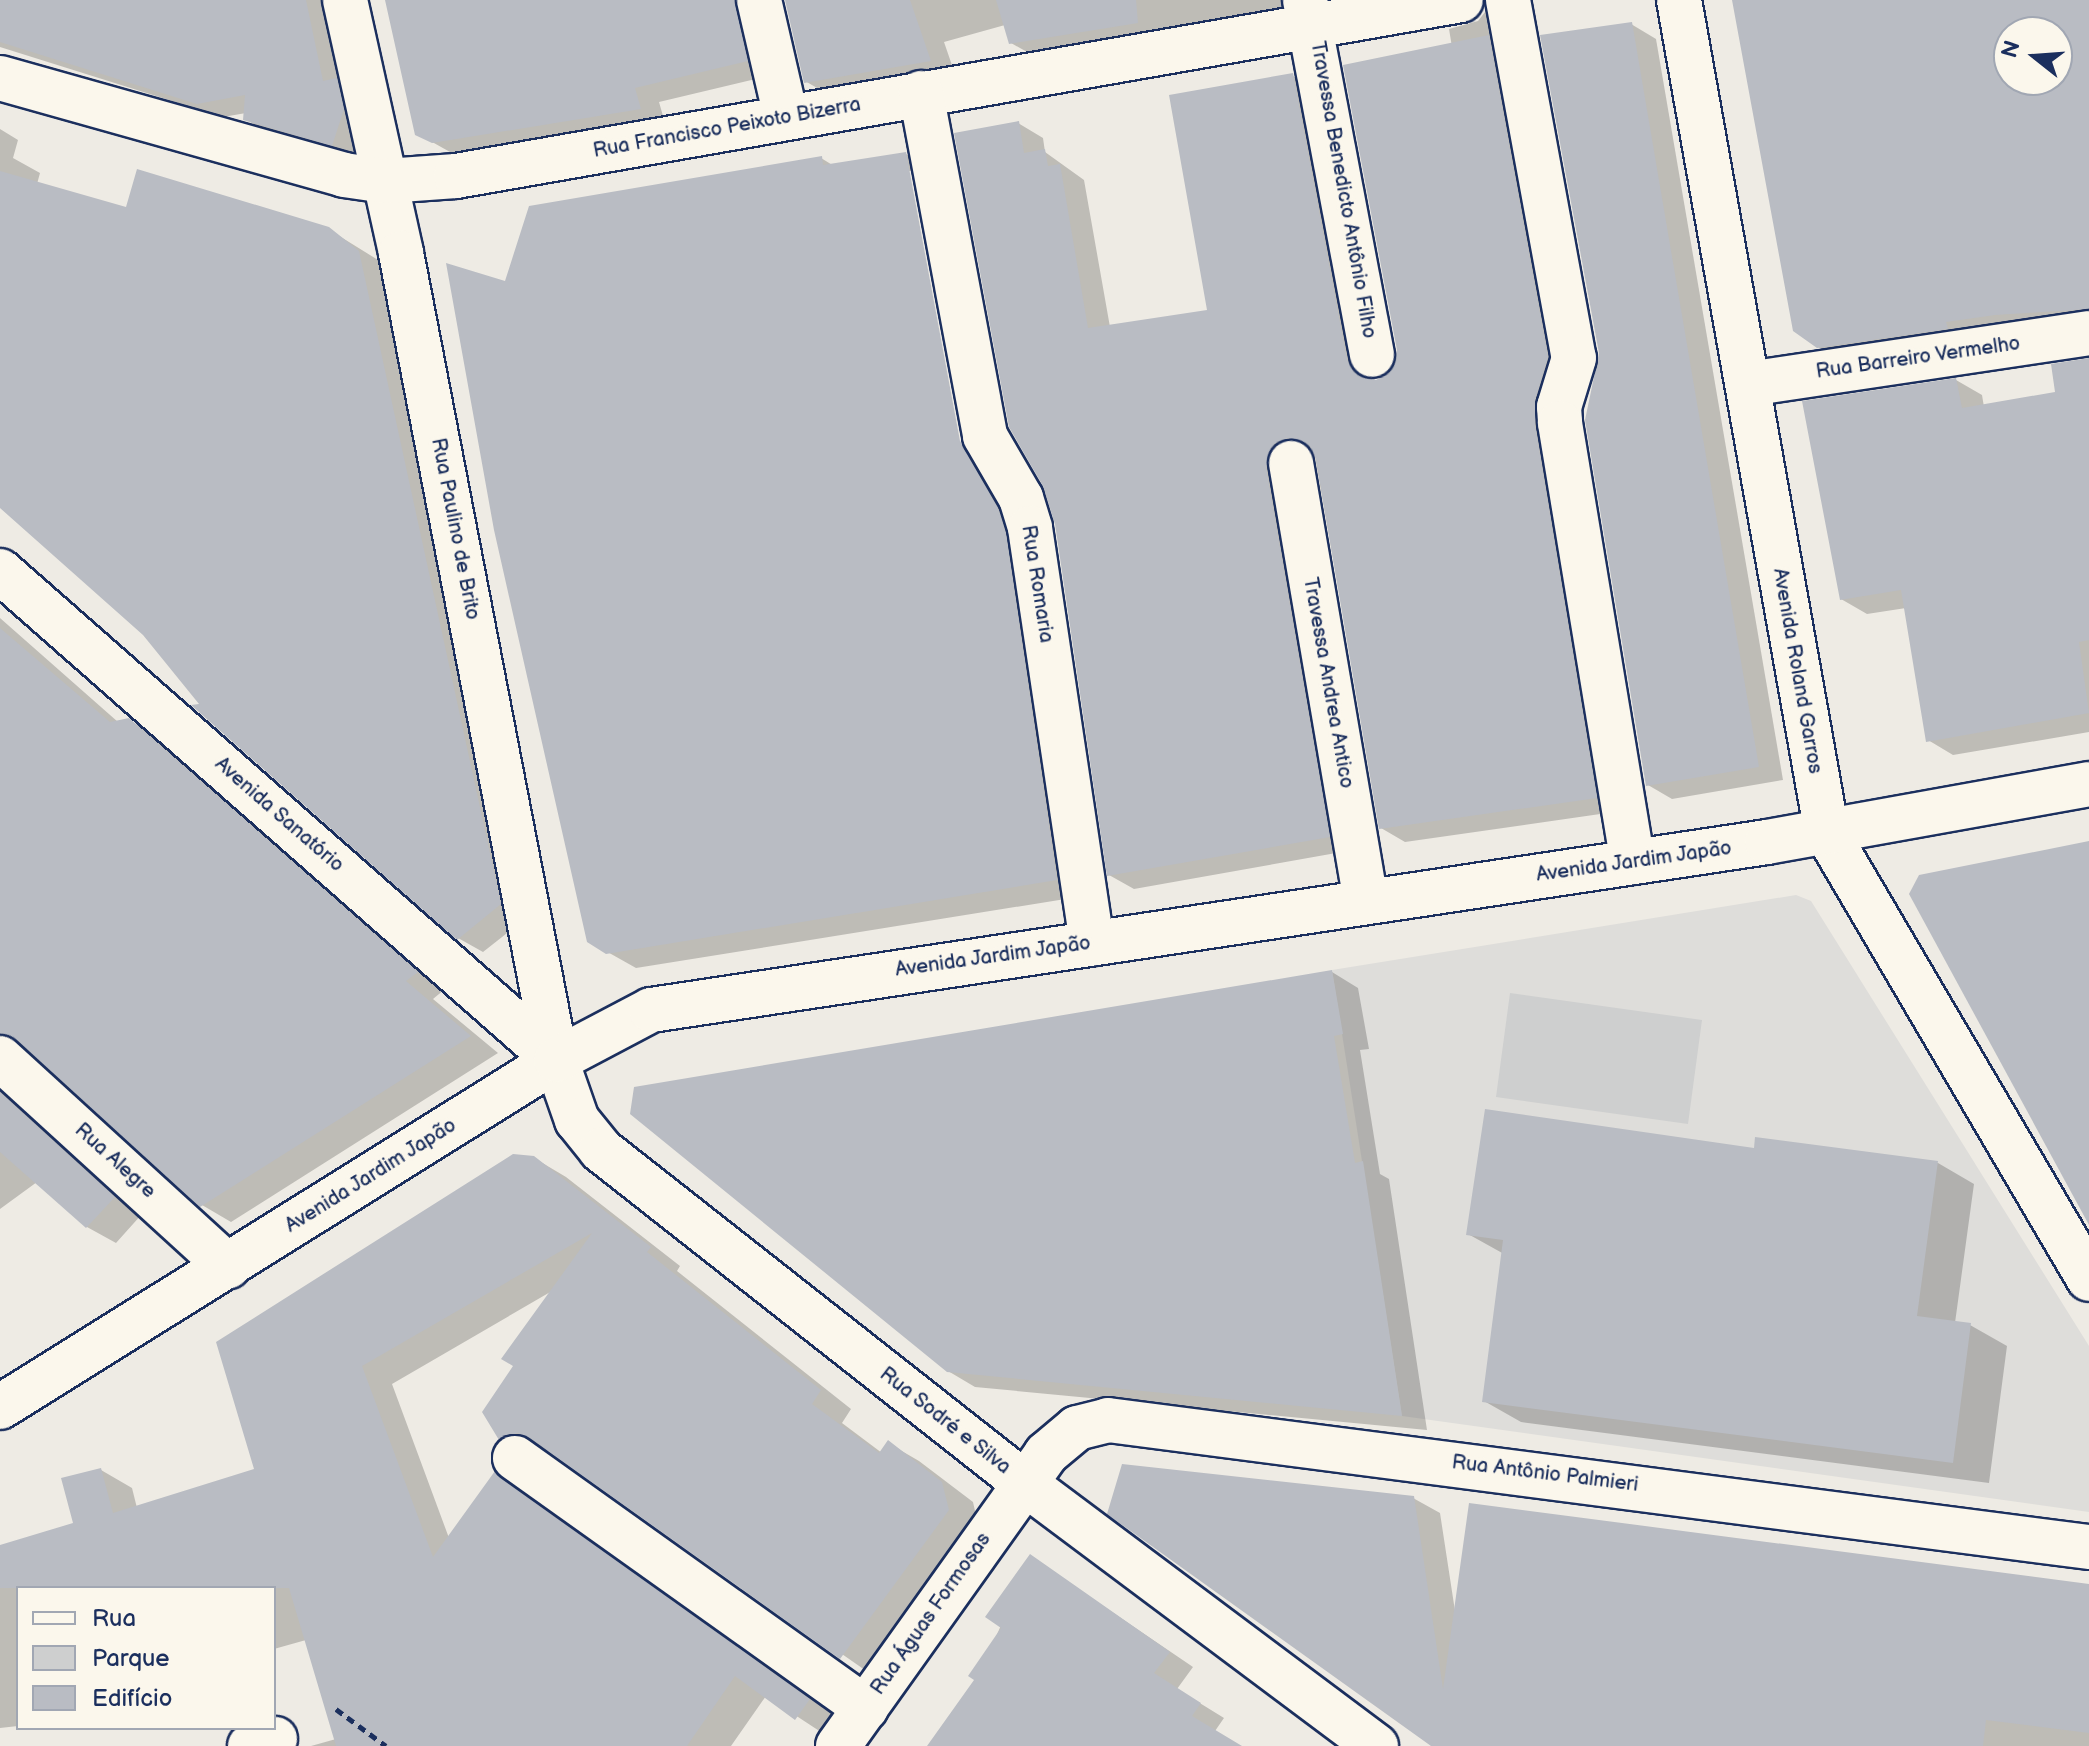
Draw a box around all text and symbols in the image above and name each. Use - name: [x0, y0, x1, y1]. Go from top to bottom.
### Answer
- north arrow: [1993, 16, 2073, 96]
- text: N: [1996, 38, 2027, 61]
- street label: Travessa Benedicto Antônio Filho: [1305, 40, 1381, 340]
- street label: Rua Francisco Peixoto Bizerra: [591, 93, 863, 163]
- street label: Rua Barreiro Vermelho: [1814, 332, 2022, 384]
- street label: Rua Paulino de Brito: [426, 436, 484, 622]
- street label: Rua Romaria: [1016, 523, 1058, 645]
- street label: Avenida Roland Garros: [1767, 566, 1827, 776]
- street label: Travessa Andrea Antico: [1298, 576, 1358, 790]
- street label: Avenida Sanatório: [210, 752, 348, 878]
- street label: Avenida Jardim Japão: [1534, 836, 1734, 888]
- street label: Avenida Jardim Japão: [893, 931, 1093, 983]
- street label: Avenida Jardim Japão: [280, 1113, 462, 1239]
- street label: Rua Alegre: [70, 1118, 160, 1204]
- street label: Rua Sodré e Silva: [874, 1362, 1016, 1480]
- street label: Rua Antônio Palmieri: [1450, 1451, 1640, 1497]
- street label: Rua Águas Formosas: [866, 1528, 996, 1700]
- legend: [16, 1586, 276, 1730]
- text: Rua: [92, 1604, 136, 1633]
- text: Parque: [92, 1644, 170, 1673]
- text: Edifício: [92, 1684, 172, 1713]

